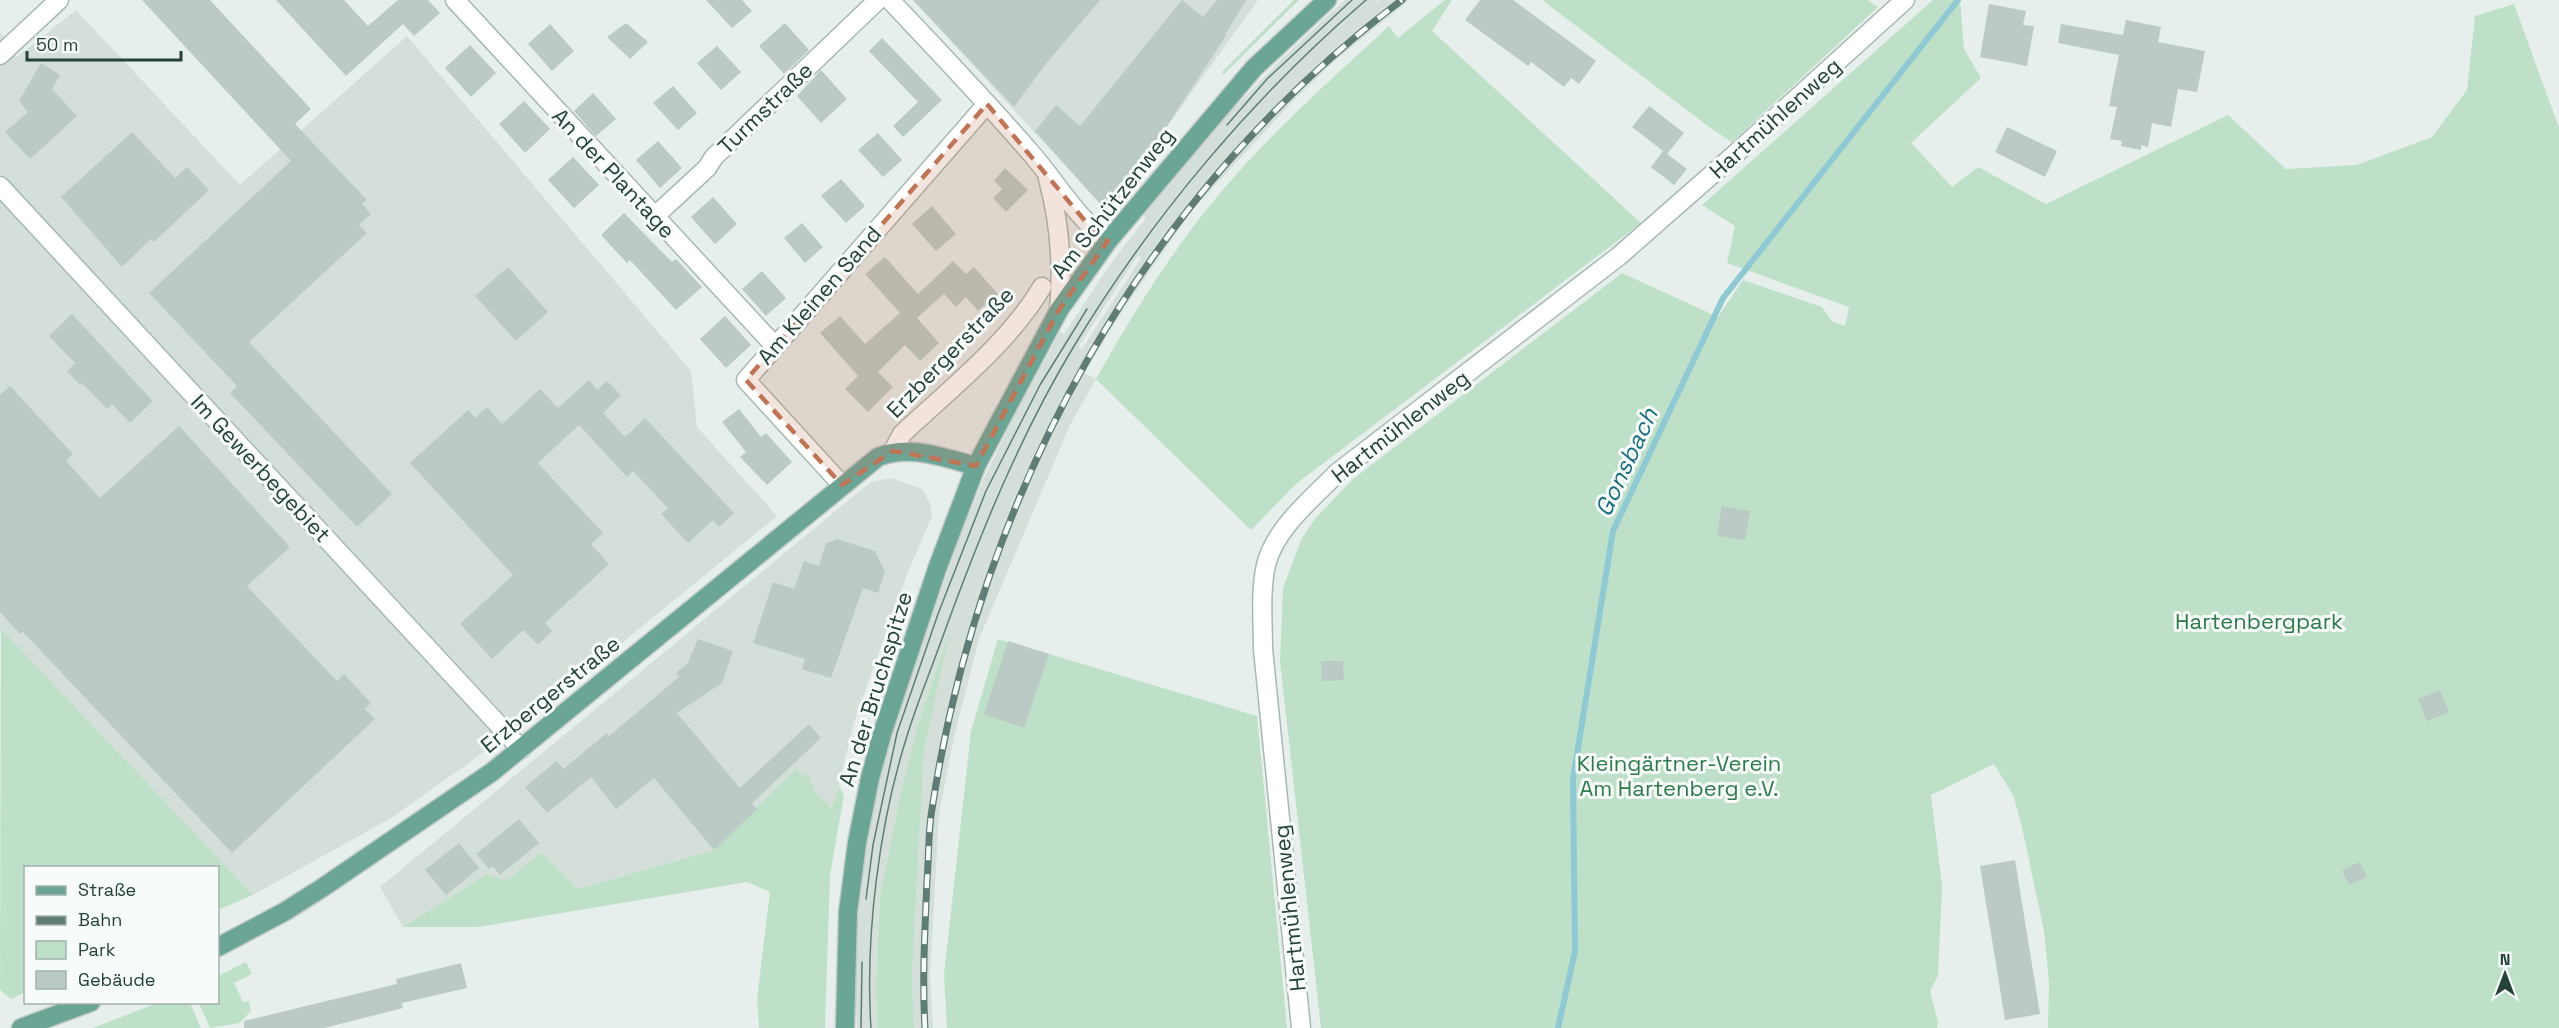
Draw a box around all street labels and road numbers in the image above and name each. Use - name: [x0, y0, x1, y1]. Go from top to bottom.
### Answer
- street label: Hartmühlenweg: [1703, 52, 1847, 184]
- street label: Turmstraße: [712, 56, 818, 160]
- street label: An der Plantage: [546, 102, 682, 244]
- street label: Am Schützenweg: [1044, 122, 1180, 284]
- street label: Am Kleinen Sand: [751, 220, 887, 370]
- street label: Erzbergerstraße: [880, 281, 1020, 423]
- street label: Hartmühlenweg: [1325, 363, 1475, 489]
- street label: Im Gewerbegebiet: [185, 388, 337, 548]
- street label: An der Bruchspitze: [832, 588, 918, 790]
- street label: Erzbergerstraße: [475, 629, 625, 759]
- street label: Hartmühlenweg: [1266, 823, 1312, 993]

